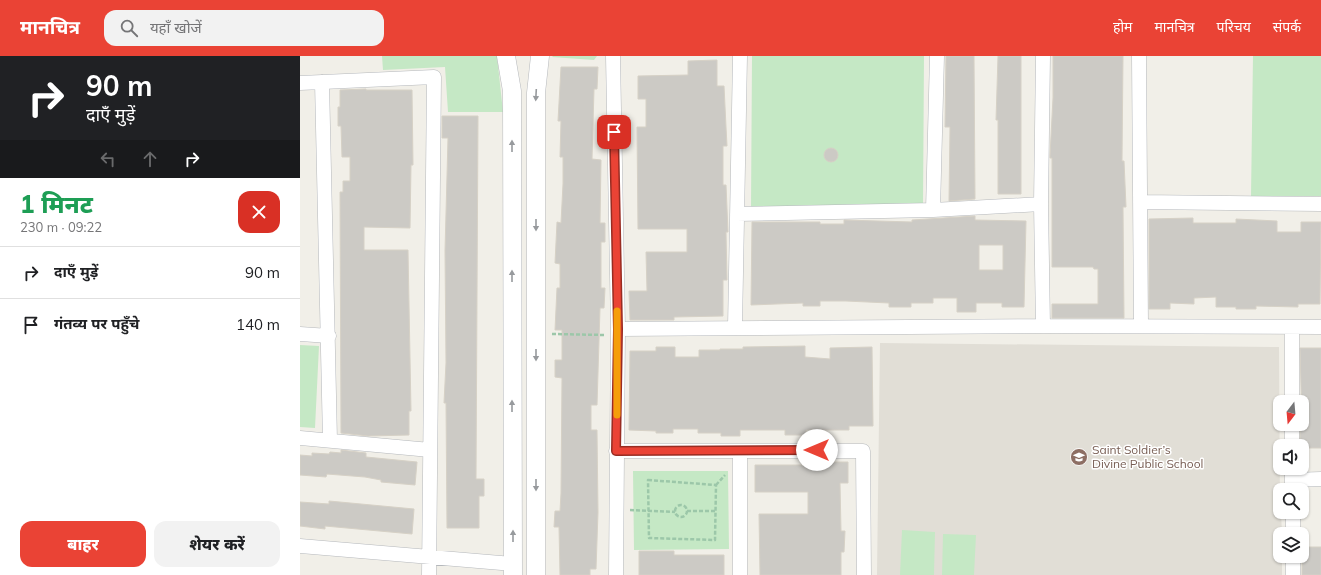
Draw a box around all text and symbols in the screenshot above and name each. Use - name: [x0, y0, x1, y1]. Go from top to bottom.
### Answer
- search box: [104, 10, 384, 46]
- text: मानचित्र: [20, 15, 80, 39]
- icon: search: [118, 17, 140, 39]
- text: यहाँ खोजें: [150, 18, 202, 37]
- text: होम: [1113, 18, 1132, 36]
- text: मानचित्र: [1154, 18, 1195, 36]
- text: परिचय: [1217, 18, 1251, 36]
- text: संपर्क: [1273, 18, 1301, 36]
- text: 90 m: [86, 68, 152, 103]
- icon: right: [20, 72, 72, 124]
- one-way arrow: [533, 89, 539, 102]
- text: दाएँ मुड़ें: [86, 103, 135, 126]
- pin: [597, 115, 631, 149]
- icon: arrive: [603, 121, 625, 143]
- one-way arrow: [509, 139, 515, 152]
- icon: left: [97, 148, 119, 170]
- icon: ahead: [139, 148, 161, 170]
- icon: right: [181, 148, 203, 170]
- text: 1 मिनट: [20, 189, 93, 219]
- button: close: [238, 191, 280, 233]
- text: 230 m · 09:22: [20, 219, 102, 235]
- one-way arrow: [533, 219, 539, 232]
- icon: right: [20, 262, 42, 284]
- text: दाएँ मुड़ें: [54, 262, 98, 281]
- text: 90 m: [245, 263, 280, 282]
- one-way arrow: [509, 269, 515, 282]
- icon: arrive: [20, 314, 42, 336]
- text: गंतव्य पर पहुँचे: [54, 314, 139, 333]
- text: 140 m: [236, 315, 280, 334]
- one-way arrow: [533, 349, 539, 362]
- north arrow: [1273, 395, 1309, 431]
- map controls: [1273, 395, 1309, 563]
- one-way arrow: [509, 399, 515, 412]
- position arrow: [796, 429, 838, 471]
- button: sound: [1273, 439, 1309, 475]
- place label: Saint Soldier’s Divine Public School: [1092, 442, 1203, 471]
- school or university icon: Saint Soldier’s Divine Public School: [1069, 447, 1089, 467]
- one-way arrow: [533, 479, 539, 492]
- button: search: [1273, 483, 1309, 519]
- button: बाहर: [20, 521, 146, 567]
- button: शेयर करें: [154, 521, 280, 567]
- button: layers: [1273, 527, 1309, 563]
- one-way arrow: [510, 529, 516, 542]

